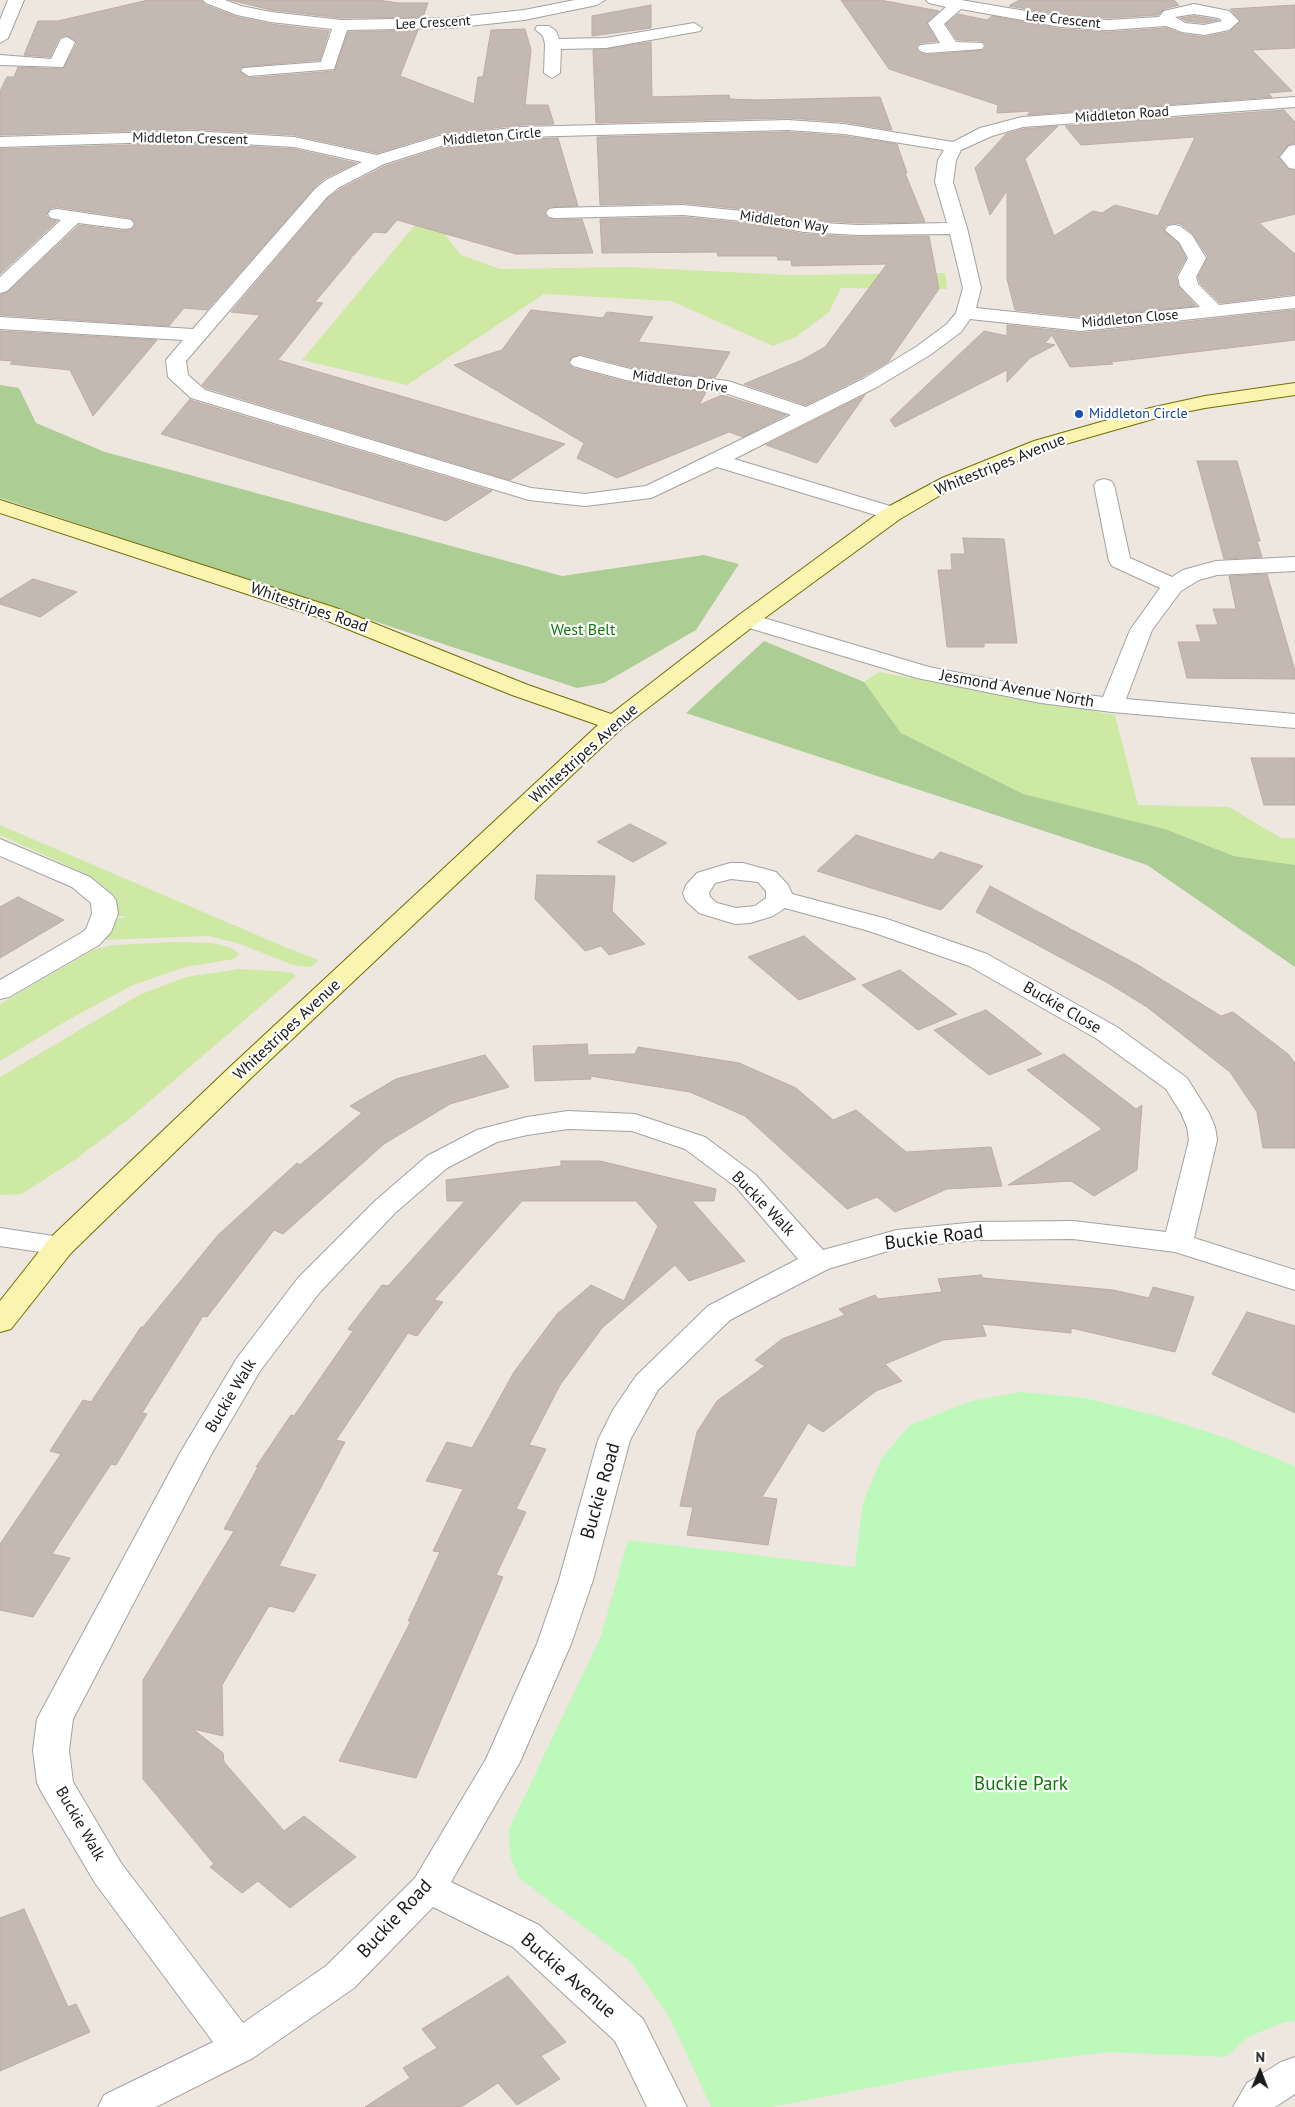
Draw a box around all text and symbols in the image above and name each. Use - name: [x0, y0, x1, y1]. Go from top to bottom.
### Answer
- street label: Lee Crescent: [1025, 8, 1101, 32]
- street label: Lee Crescent: [395, 13, 471, 33]
- street label: Middleton Road: [1074, 103, 1170, 127]
- street label: Middleton Circle: [442, 124, 542, 150]
- street label: Middleton Crescent: [132, 130, 248, 148]
- street label: Middleton Way: [739, 207, 829, 237]
- street label: Middleton Close: [1081, 306, 1179, 332]
- street label: Middleton Drive: [631, 367, 729, 397]
- place label: Middleton Circle: [1089, 406, 1188, 422]
- marker: Middleton Circle: [1073, 408, 1085, 420]
- street label: Whitestripes Avenue: [932, 430, 1068, 500]
- street label: Whitestripes Road: [248, 579, 370, 637]
- park label: West Belt: [551, 620, 615, 640]
- street label: Jesmond Avenue North: [938, 666, 1096, 712]
- street label: Whitestripes Avenue: [526, 700, 642, 808]
- street label: Whitestripes Avenue: [230, 975, 344, 1085]
- street label: Buckie Close: [1020, 978, 1104, 1038]
- street label: Buckie Walk: [727, 1168, 799, 1240]
- street label: Buckie Road: [883, 1221, 985, 1255]
- street label: Buckie Walk: [202, 1356, 260, 1436]
- street label: Buckie Road: [576, 1440, 626, 1542]
- park label: Buckie Park: [974, 1774, 1068, 1796]
- street label: Buckie Walk: [51, 1784, 109, 1864]
- street label: Buckie Road: [353, 1875, 437, 1963]
- street label: Buckie Avenue: [516, 1929, 620, 2023]
- north arrow: [1235, 2047, 1285, 2097]
- text: N: [1255, 2048, 1265, 2066]

